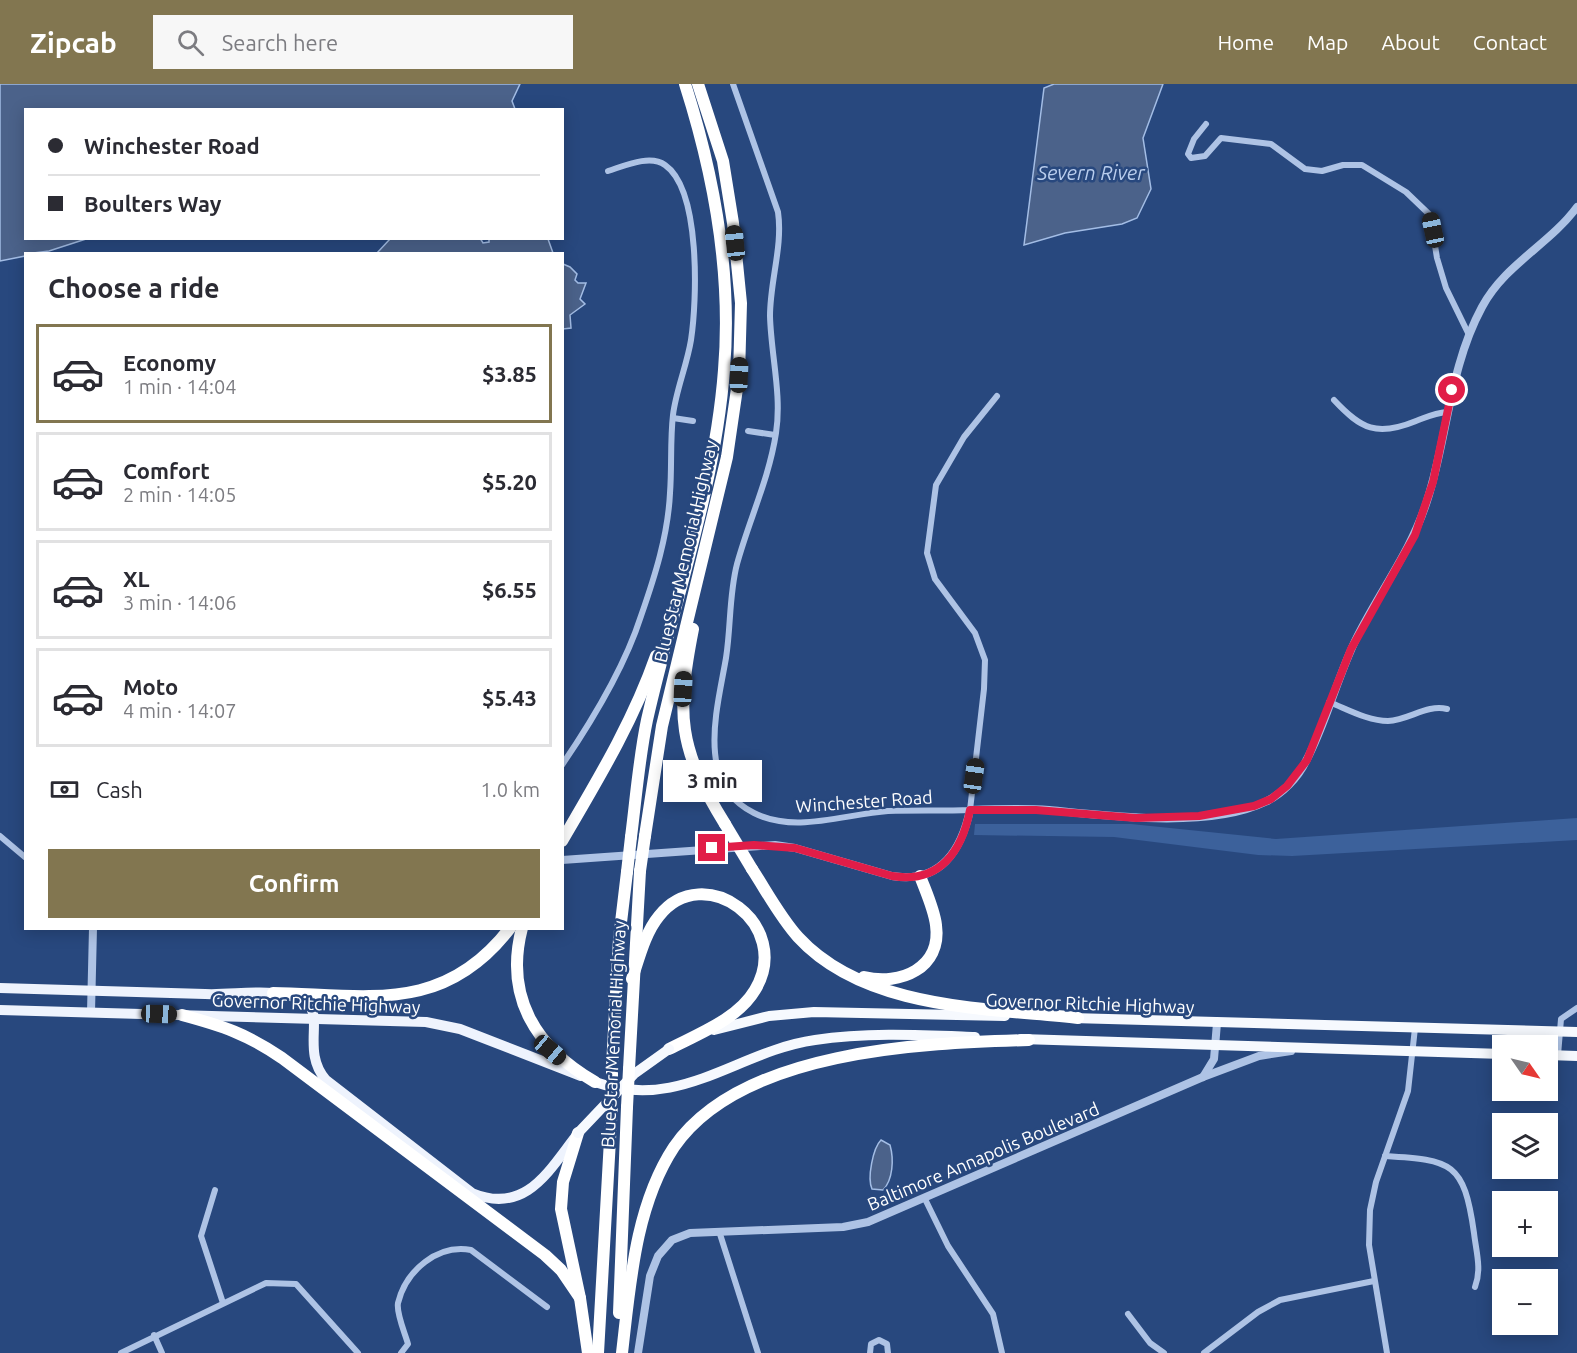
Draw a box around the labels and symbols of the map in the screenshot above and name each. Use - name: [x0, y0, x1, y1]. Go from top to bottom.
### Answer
- water label: Severn River: [1036, 161, 1146, 184]
- car: [1420, 211, 1446, 249]
- car: [724, 224, 746, 262]
- car: [729, 357, 749, 393]
- route start: [1438, 376, 1465, 403]
- street label: Blue Star Memorial Highway: [650, 438, 720, 664]
- car: [673, 671, 693, 707]
- car: [963, 757, 985, 795]
- callout: 3 min: [662, 761, 762, 803]
- street label: Winchester Road: [795, 786, 933, 816]
- route end: [698, 834, 725, 861]
- street label: Blue Star Memorial Highway: [597, 920, 629, 1148]
- street label: Governor Ritchie Highway: [211, 989, 421, 1017]
- street label: Governor Ritchie Highway: [985, 989, 1195, 1017]
- car: [141, 1004, 177, 1024]
- car: [530, 1032, 570, 1068]
- north arrow: [1492, 1035, 1558, 1101]
- street label: Baltimore Annapolis Boulevard: [864, 1098, 1102, 1214]

